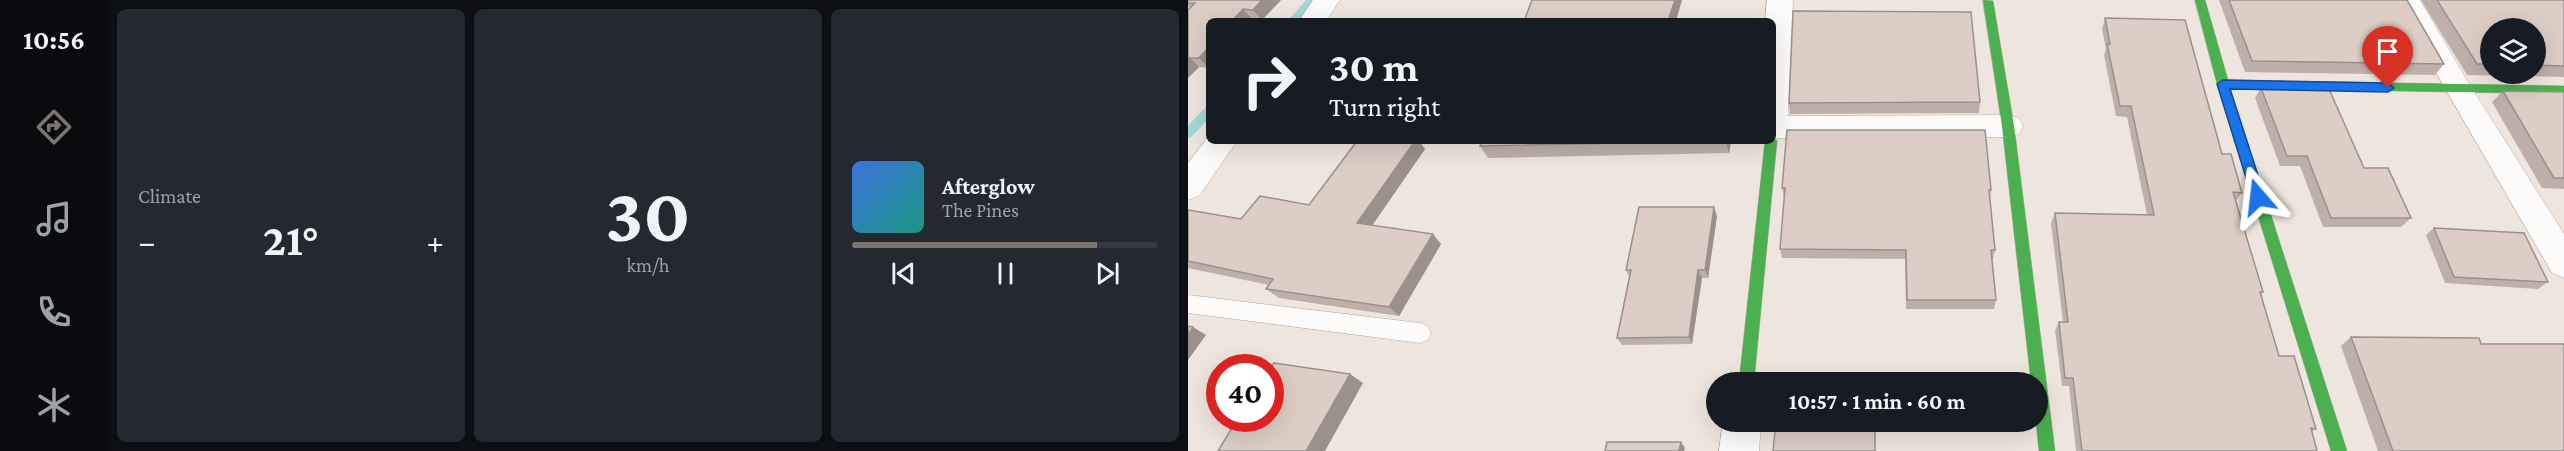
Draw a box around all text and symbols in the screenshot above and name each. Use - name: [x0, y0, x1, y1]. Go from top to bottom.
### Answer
- map controls: [2480, 18, 2546, 84]
- button: layers: [2480, 18, 2546, 84]
- text: 10:56: [23, 25, 85, 55]
- pin: [2362, 26, 2413, 88]
- icon: arrive: [2371, 35, 2404, 68]
- icon: right: [1230, 42, 1308, 120]
- text: 30 m: [1329, 43, 1419, 90]
- text: Turn right: [1329, 92, 1440, 122]
- icon: directions: [33, 106, 75, 148]
- position arrow: [2226, 165, 2290, 229]
- text: 30: [605, 171, 691, 258]
- text: Afterglow: [942, 174, 1035, 199]
- text: Climate: [138, 185, 201, 207]
- icon: music: [33, 198, 75, 240]
- text: The Pines: [942, 199, 1019, 221]
- text: 21°: [263, 215, 319, 265]
- text: −: [138, 223, 155, 260]
- text: +: [427, 223, 444, 260]
- text: km/h: [626, 254, 670, 276]
- icon: previous: [887, 257, 920, 290]
- icon: pause: [989, 257, 1022, 290]
- icon: next: [1091, 257, 1124, 290]
- icon: phone: [33, 291, 75, 333]
- speed limit sign: 40: [1206, 354, 1284, 432]
- icon: climate: [33, 384, 75, 426]
- text: 10:57 · 1 min · 60 m: [1789, 389, 1965, 414]

